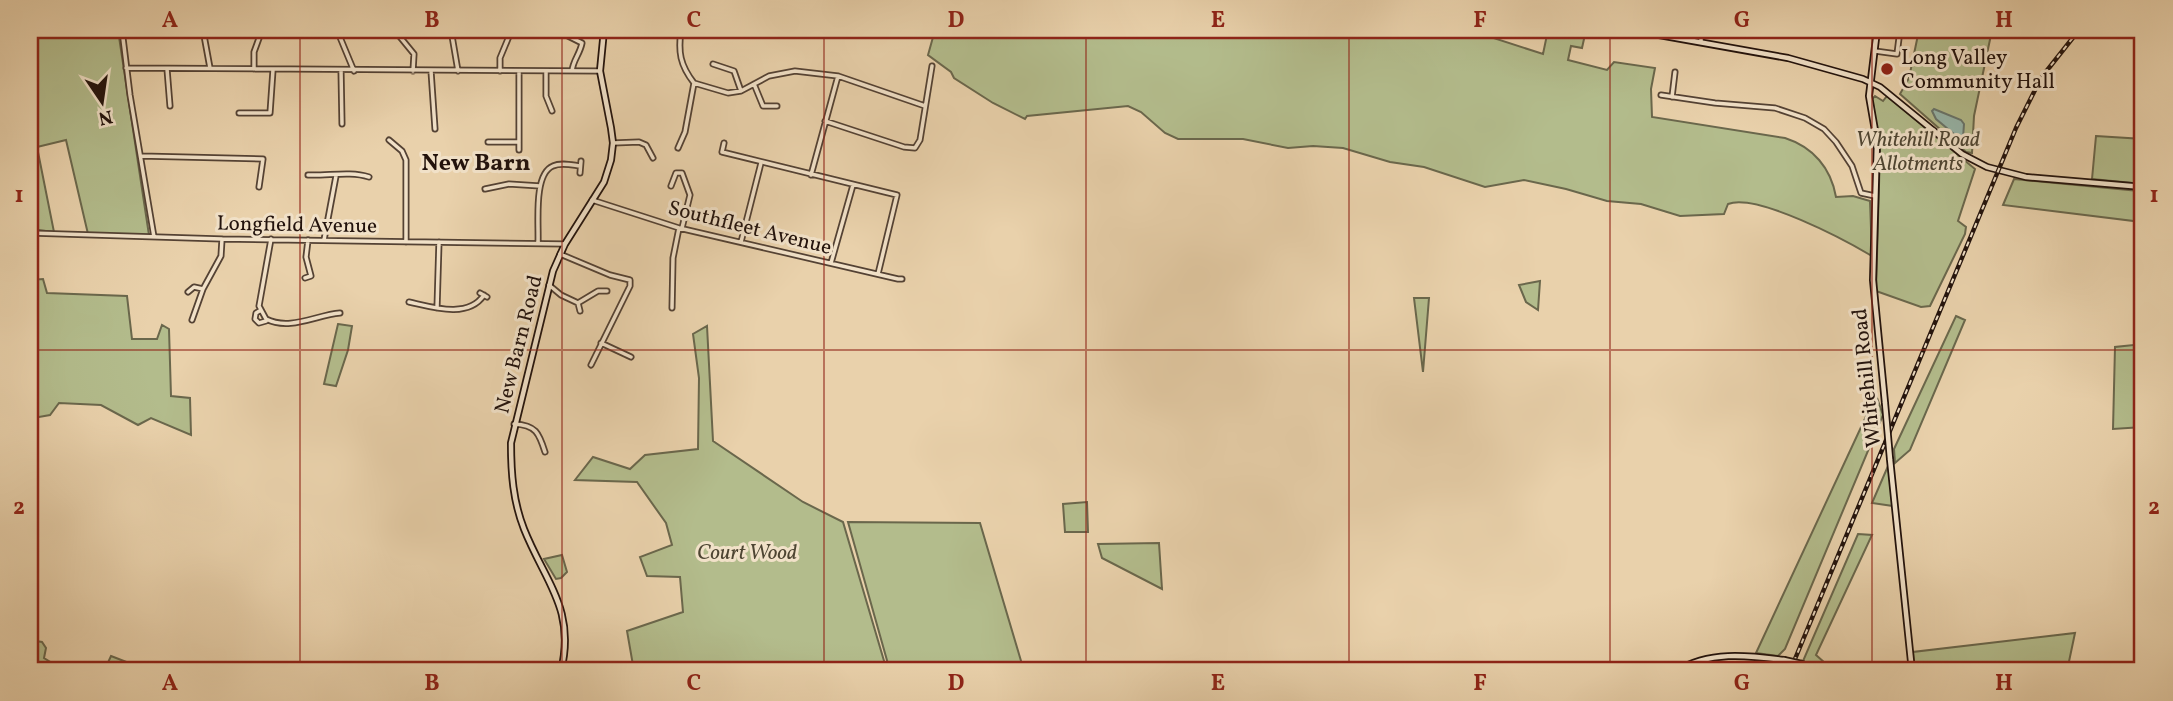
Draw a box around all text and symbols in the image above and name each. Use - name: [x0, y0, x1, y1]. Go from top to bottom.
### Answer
- text: A: [162, 5, 178, 37]
- text: B: [424, 5, 440, 37]
- text: C: [687, 5, 701, 37]
- text: D: [948, 5, 965, 37]
- text: E: [1211, 5, 1225, 37]
- text: F: [1473, 5, 1487, 37]
- text: G: [1734, 5, 1750, 37]
- text: H: [1995, 5, 2013, 37]
- place label: Long Valley Community Hall: [1901, 44, 2055, 97]
- marker: Long Valley Community Hall: [1879, 61, 1895, 77]
- north arrow: [66, 66, 136, 136]
- text: N: [96, 102, 115, 131]
- park label: Whitehill Road Allotments: [1856, 126, 1980, 179]
- district label: New Barn: [421, 147, 531, 181]
- text: 1: [14, 180, 24, 212]
- text: 1: [2149, 180, 2159, 212]
- street label: Southfleet Avenue: [665, 194, 835, 263]
- street label: Longfield Avenue: [217, 210, 377, 241]
- street label: New Barn Road: [488, 272, 551, 417]
- street label: Whitehill Road: [1846, 307, 1889, 449]
- text: 2: [13, 492, 25, 524]
- text: 2: [2148, 492, 2160, 524]
- park label: Court Wood: [697, 539, 797, 568]
- text: A: [162, 668, 178, 700]
- text: B: [424, 668, 440, 700]
- text: C: [687, 668, 701, 700]
- text: D: [948, 668, 965, 700]
- text: E: [1211, 668, 1225, 700]
- text: F: [1473, 668, 1487, 700]
- text: G: [1734, 668, 1750, 700]
- text: H: [1995, 668, 2013, 700]

